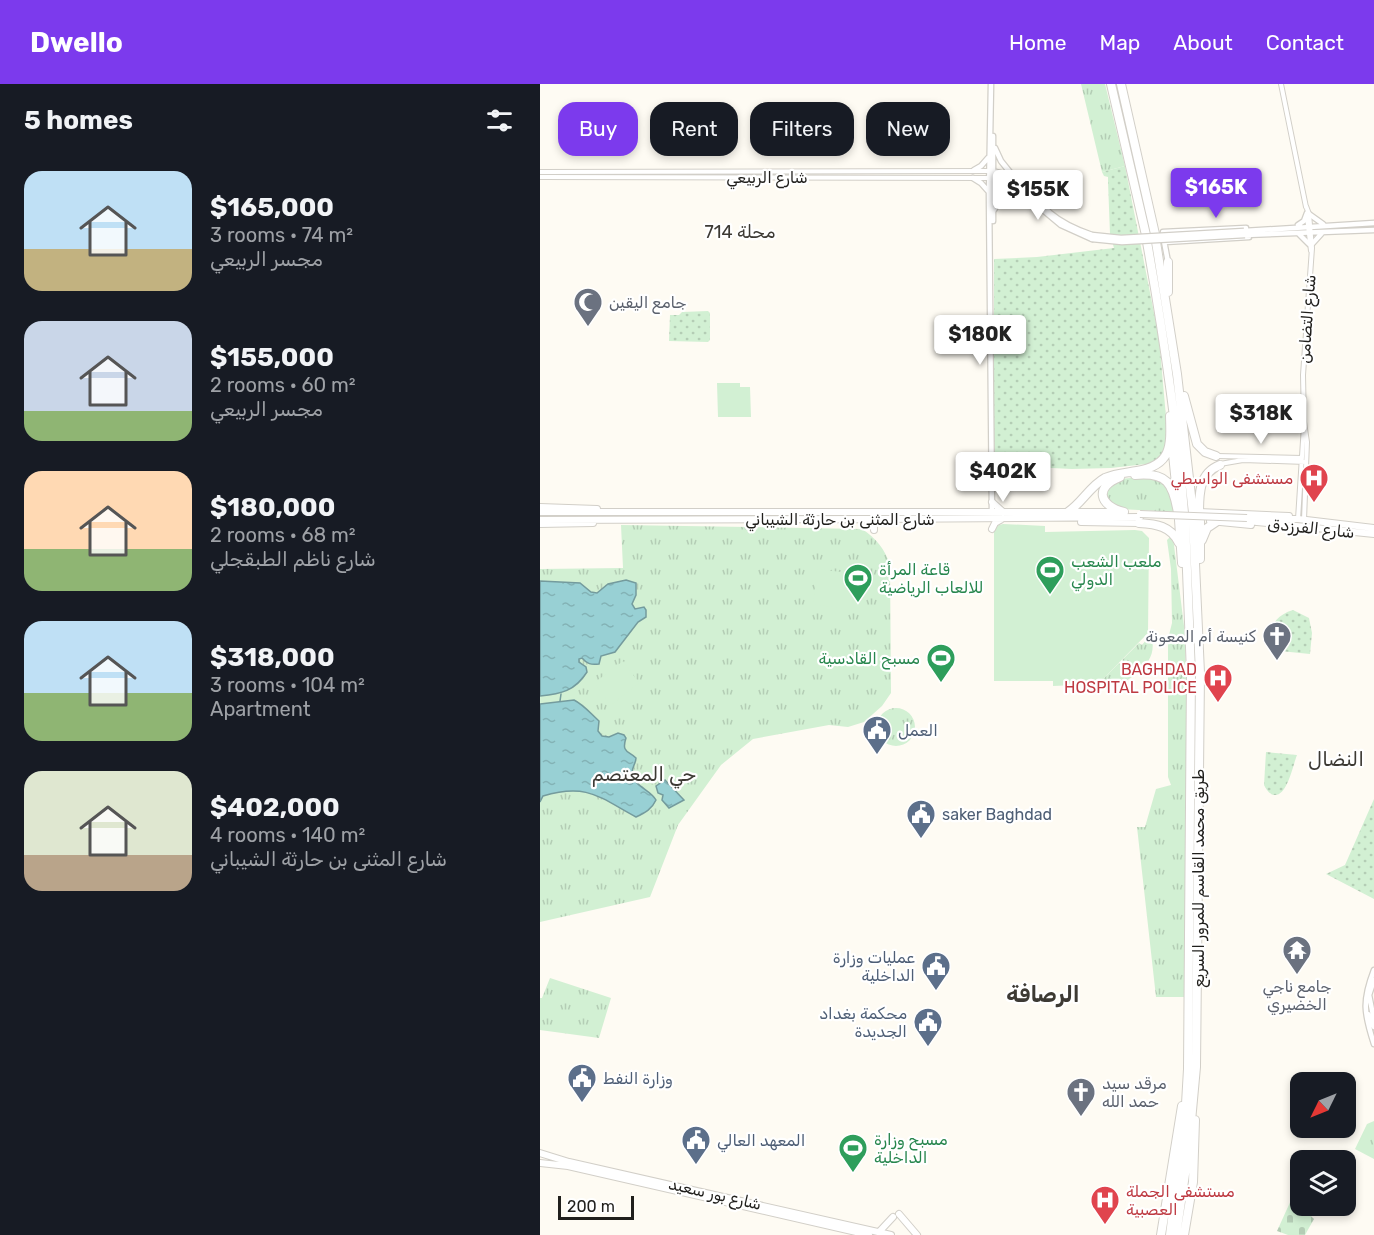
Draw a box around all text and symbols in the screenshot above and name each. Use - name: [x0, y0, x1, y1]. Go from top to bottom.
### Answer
- text: Dwello: [30, 26, 123, 59]
- text: Home: [1009, 30, 1066, 55]
- text: Map: [1099, 30, 1140, 55]
- text: About: [1173, 30, 1233, 55]
- text: Contact: [1266, 30, 1344, 55]
- chip: Buy: [558, 102, 638, 156]
- chip: Rent: [650, 102, 738, 156]
- chip: Filters: [750, 102, 854, 156]
- chip: New: [866, 102, 950, 156]
- icon: filters: [483, 104, 516, 137]
- text: 5 homes: [24, 105, 133, 136]
- street label: شارع الربيعي: [726, 168, 808, 190]
- pin: $165K: [1174, 168, 1258, 219]
- pin: $155K: [996, 170, 1080, 221]
- text: $165K: [1185, 175, 1247, 199]
- text: $155K: [1007, 177, 1069, 201]
- text: $165,000: [210, 192, 334, 223]
- icon: home: [72, 195, 144, 267]
- district label: محلة 714: [705, 221, 775, 243]
- text: 3 rooms · 74 m²: [210, 223, 353, 247]
- text: مجسر الربيعي: [210, 247, 323, 271]
- street label: شارع التضامن: [1294, 274, 1322, 364]
- mosque icon: جامع اليقين: [572, 286, 604, 328]
- place label: جامع اليقين: [609, 293, 686, 314]
- pin: $180K: [938, 315, 1022, 366]
- text: $180K: [948, 322, 1012, 346]
- text: $155,000: [210, 342, 334, 373]
- icon: home: [72, 345, 144, 417]
- text: 2 rooms · 60 m²: [210, 373, 356, 397]
- pin: $318K: [1219, 394, 1303, 445]
- text: مجسر الربيعي: [210, 397, 323, 421]
- text: $318K: [1229, 401, 1293, 425]
- pin: $402K: [961, 452, 1045, 503]
- text: $402K: [970, 459, 1036, 483]
- hospital icon: مستشفى الواسطي: [1298, 462, 1330, 504]
- place label: مستشفى الواسطي: [1170, 469, 1293, 491]
- text: $180,000: [210, 492, 335, 523]
- icon: home: [72, 495, 144, 567]
- street label: شارع المثنى بن حارثة الشيباني: [745, 510, 935, 532]
- street label: شارع الفرزدق: [1266, 514, 1355, 544]
- text: 2 rooms · 68 m²: [210, 523, 356, 547]
- text: شارع ناظم الطبقجلي: [210, 547, 376, 571]
- place label: ملعب الشعب الدولي: [1071, 552, 1161, 592]
- sports icon: ملعب الشعب الدولي: [1034, 554, 1066, 596]
- place label: قاعة المرأة للالعاب الرياضية: [879, 560, 983, 598]
- sports icon: قاعة المرأة للالعاب الرياضية: [842, 562, 874, 604]
- church icon: كنيسة أم المعونة: [1261, 620, 1293, 662]
- place label: كنيسة أم المعونة: [1145, 627, 1257, 647]
- text: $318,000: [210, 642, 335, 673]
- sports icon: مسبح القادسية: [925, 642, 957, 684]
- icon: home: [72, 645, 144, 717]
- place label: مسبح القادسية: [819, 649, 920, 670]
- place label: BAGHDAD HOSPITAL POLICE: [1064, 660, 1197, 697]
- hospital icon: BAGHDAD HOSPITAL POLICE: [1202, 662, 1234, 704]
- text: 3 rooms · 104 m²: [210, 673, 365, 697]
- text: Apartment: [210, 697, 311, 721]
- public building icon: العمل: [861, 714, 893, 756]
- place label: العمل: [898, 721, 938, 740]
- district label: النضال: [1308, 747, 1364, 771]
- district label: حي المعتصم: [592, 762, 696, 789]
- street label: طريق محمد القاسم للمرور السريع: [1189, 769, 1210, 987]
- text: $402,000: [210, 792, 340, 823]
- icon: home: [72, 795, 144, 867]
- public building icon: saker Baghdad: [905, 798, 937, 840]
- place label: saker Baghdad: [942, 805, 1052, 824]
- text: 4 rooms · 140 m²: [210, 823, 365, 847]
- text: شارع المثنى بن حارثة الشيباني: [210, 847, 447, 871]
- temple icon: جامع ناجي الخضيري: [1281, 934, 1313, 976]
- place label: عمليات وزارة الداخلية: [833, 948, 915, 985]
- public building icon: عمليات وزارة الداخلية: [920, 950, 952, 992]
- place label: جامع ناجي الخضيري: [1263, 977, 1331, 1016]
- district label: الرصافة: [1006, 981, 1080, 1008]
- place label: محكمة بغداد الجديدة: [819, 1004, 907, 1041]
- public building icon: محكمة بغداد الجديدة: [912, 1006, 944, 1048]
- public building icon: وزارة النفط: [566, 1062, 598, 1104]
- place label: وزارة النفط: [603, 1069, 673, 1089]
- north arrow: [1290, 1072, 1356, 1138]
- map controls: [1290, 1072, 1356, 1216]
- place label: مرقد سيد حمد الله: [1102, 1074, 1167, 1111]
- church icon: مرقد سيد حمد الله: [1065, 1076, 1097, 1118]
- public building icon: المعهد العالي: [680, 1124, 712, 1166]
- place label: مسبح وزارة الداخلية: [874, 1130, 948, 1167]
- place label: المعهد العالي: [717, 1131, 805, 1153]
- sports icon: مسبح وزارة الداخلية: [837, 1132, 869, 1174]
- button: layers: [1290, 1150, 1356, 1216]
- street label: شارع بور سعيد: [666, 1174, 763, 1216]
- place label: مستشفى الجملة العصبية: [1126, 1182, 1235, 1219]
- hospital icon: مستشفى الجملة العصبية: [1089, 1184, 1121, 1226]
- scale bar: [558, 1193, 634, 1220]
- text: 200 m: [567, 1197, 615, 1216]

